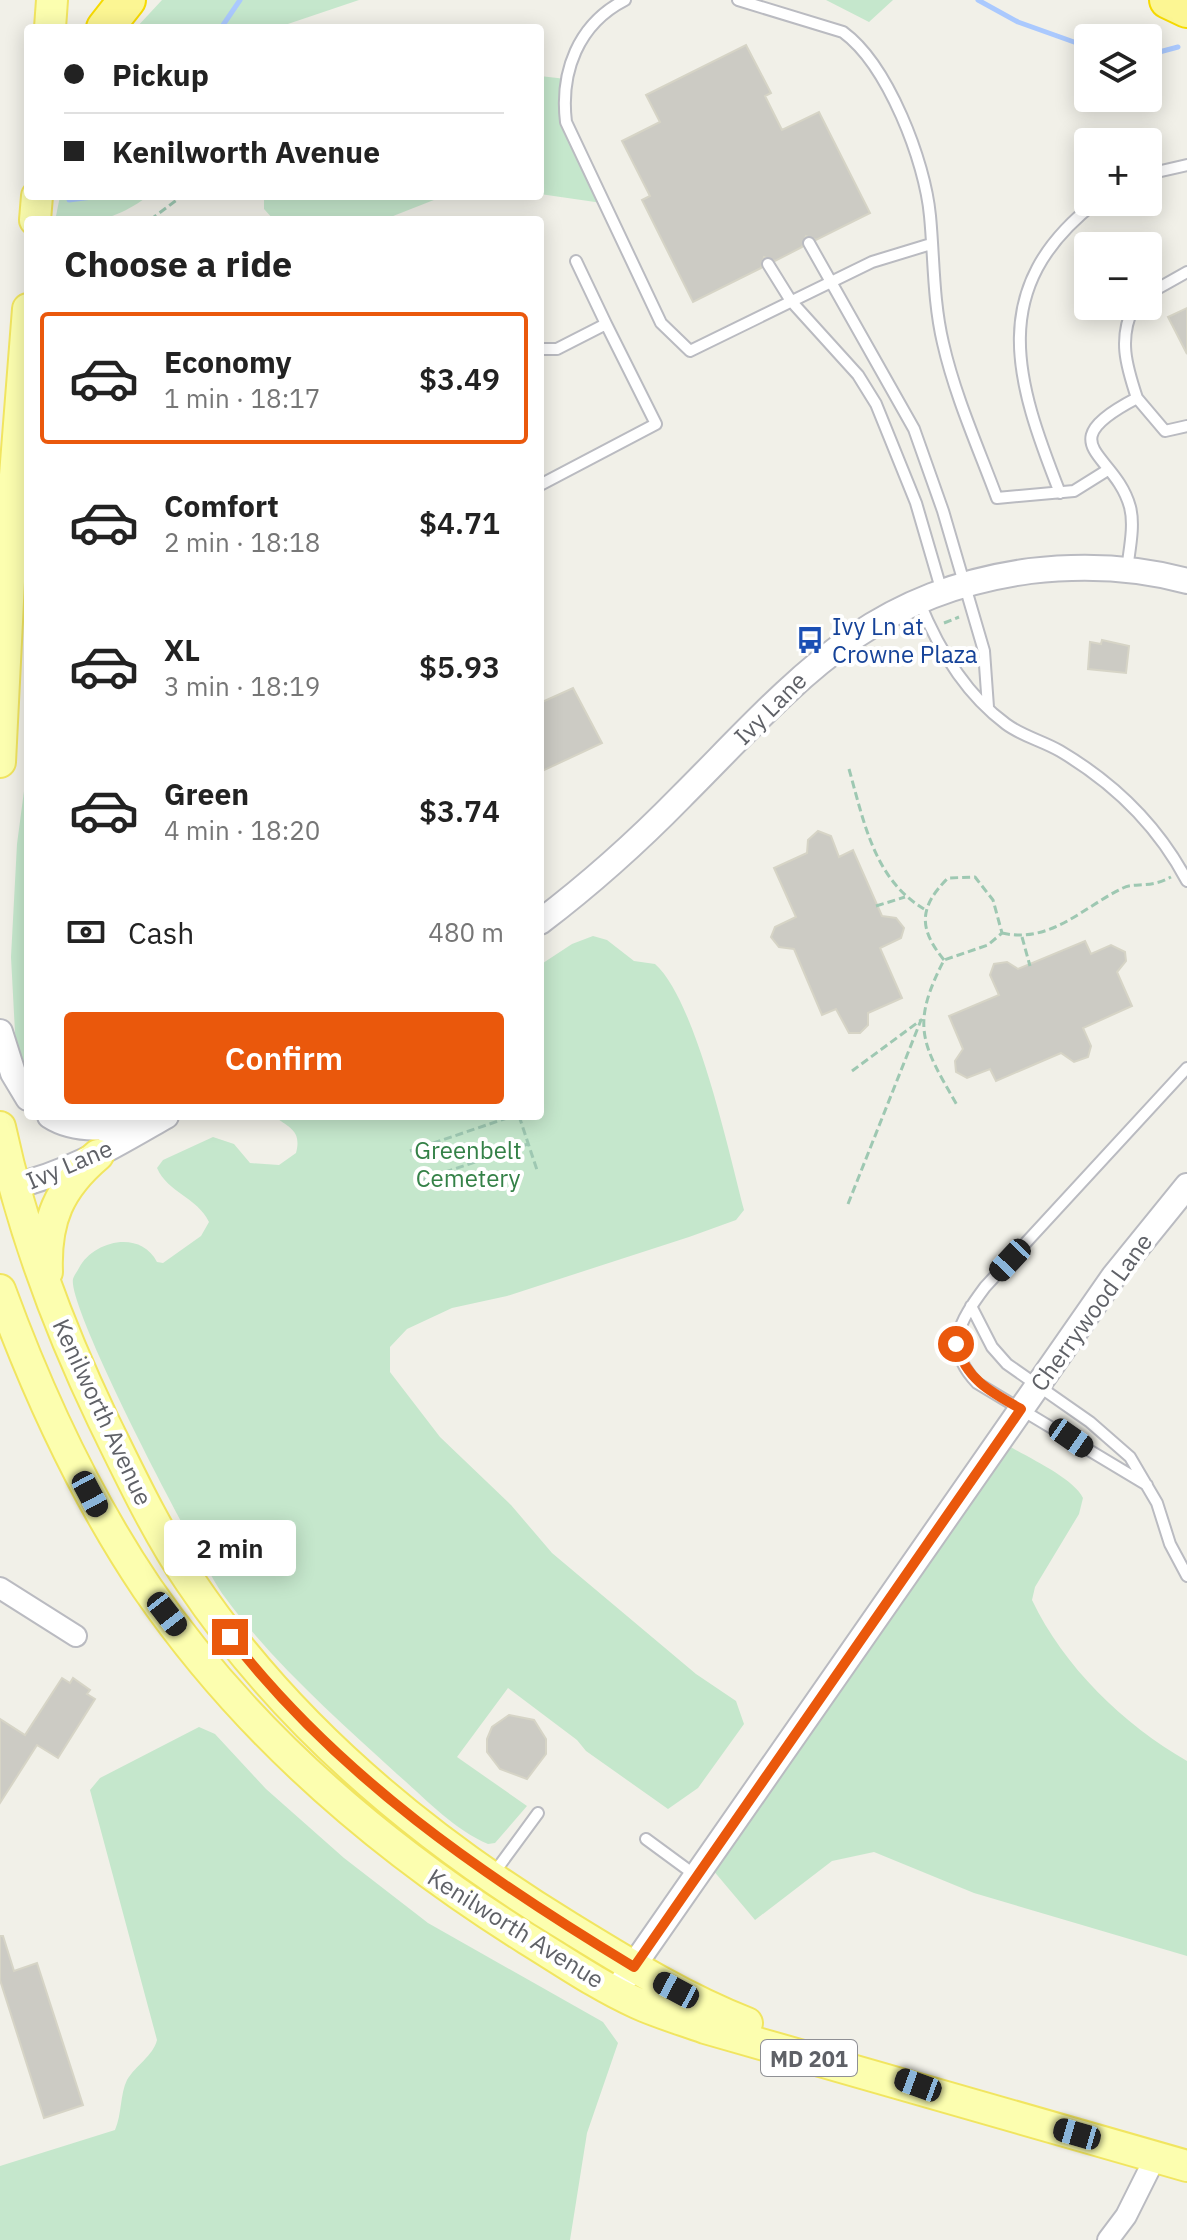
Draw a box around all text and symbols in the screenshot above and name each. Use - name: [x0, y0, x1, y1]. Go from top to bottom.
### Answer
- map controls: [1074, 24, 1162, 320]
- button: layers: [1074, 24, 1162, 112]
- text: Pickup: [112, 55, 209, 94]
- button: +: [1074, 128, 1162, 216]
- text: Kenilworth Avenue: [112, 132, 380, 171]
- button: −: [1074, 232, 1162, 320]
- text: Choose a ride: [64, 240, 292, 287]
- icon: car: [68, 342, 140, 414]
- text: Economy: [164, 342, 292, 381]
- text: $3.49: [419, 359, 500, 398]
- text: 1 min · 18:17: [164, 381, 320, 415]
- icon: car: [68, 486, 140, 558]
- text: Comfort: [164, 486, 279, 525]
- text: $4.71: [419, 503, 500, 542]
- text: 2 min · 18:18: [164, 525, 320, 559]
- place label: Ivy Ln at Crowne Plaza: [832, 610, 978, 670]
- bus stop icon: Ivy Ln at Crowne Plaza: [795, 625, 825, 655]
- icon: car: [68, 630, 140, 702]
- text: XL: [164, 630, 200, 669]
- text: $5.93: [419, 647, 500, 686]
- street label: Ivy Lane: [727, 665, 813, 751]
- text: 3 min · 18:19: [164, 669, 320, 703]
- icon: car: [68, 774, 140, 846]
- text: Green: [164, 774, 249, 813]
- text: $3.74: [419, 791, 500, 830]
- text: 4 min · 18:20: [164, 813, 320, 847]
- icon: cash: [64, 910, 108, 954]
- text: Cash: [128, 913, 194, 952]
- text: 480 m: [428, 915, 504, 949]
- button: Confirm: [64, 1012, 504, 1104]
- street label: Ivy Lane: [21, 1132, 117, 1196]
- park label: Greenbelt Cemetery: [414, 1134, 522, 1194]
- street label: Cherrywood Lane: [1023, 1227, 1159, 1397]
- car: [985, 1234, 1035, 1286]
- street label: Kenilworth Avenue: [46, 1314, 160, 1510]
- route start: [938, 1326, 974, 1362]
- car: [1044, 1414, 1098, 1462]
- car: [68, 1467, 112, 1521]
- callout: 2 min: [164, 1521, 296, 1577]
- text: 2 min: [196, 1531, 264, 1565]
- car: [143, 1588, 191, 1640]
- route end: [212, 1619, 248, 1655]
- street label: Kenilworth Avenue: [422, 1861, 610, 1995]
- car: [649, 1968, 703, 2012]
- road number: MD 201: [761, 2040, 857, 2076]
- car: [891, 2066, 945, 2104]
- car: [1051, 2116, 1103, 2152]

